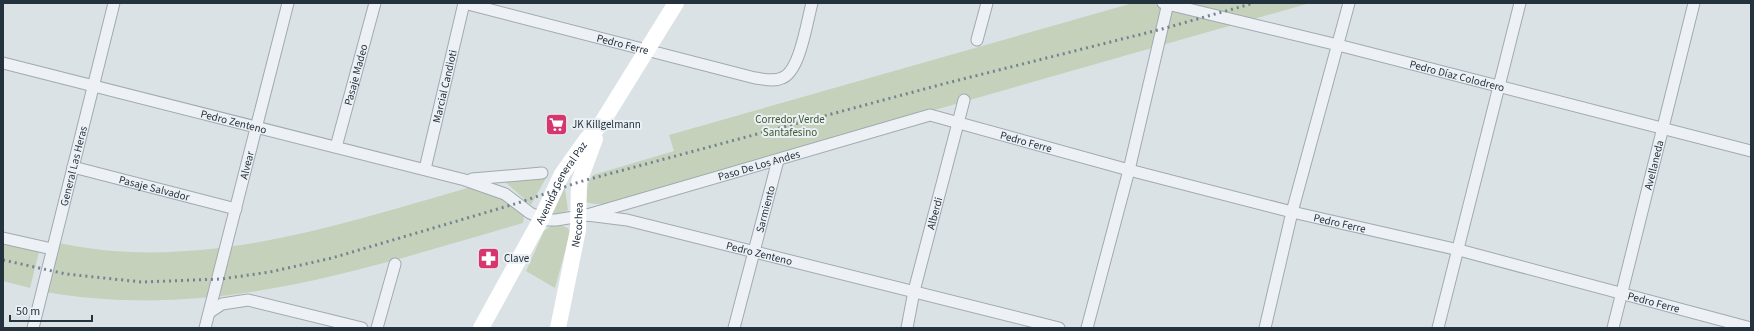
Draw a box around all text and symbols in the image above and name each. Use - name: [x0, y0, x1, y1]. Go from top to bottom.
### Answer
- street label: Pedro Ferre: [595, 31, 651, 58]
- street label: Pasaje Madeo: [341, 42, 372, 107]
- street label: Marcial Candioti: [429, 48, 461, 124]
- street label: Pedro Díaz Colodrero: [1408, 57, 1506, 95]
- street label: Pedro Zenteno: [199, 106, 268, 137]
- supermarket icon: JK Killgelmann: [543, 111, 569, 137]
- park label: Corredor Verde Santafesino: [755, 112, 825, 140]
- place label: JK Killgelmann: [572, 117, 641, 132]
- street label: General Las Heras: [57, 124, 91, 208]
- street label: Pedro Ferre: [998, 128, 1054, 157]
- street label: Avenida General Paz: [532, 138, 591, 227]
- street label: Avellaneda: [1641, 139, 1668, 192]
- street label: Paso De Los Andes: [716, 146, 802, 184]
- street label: Alvear: [236, 149, 258, 181]
- street label: Pasaje Salvador: [117, 172, 191, 205]
- street label: Sarmiento: [752, 184, 779, 234]
- street label: Alberdi: [923, 196, 946, 231]
- street label: Necochea: [568, 202, 587, 249]
- street label: Pedro Ferre: [1312, 210, 1368, 237]
- street label: Pedro Zenteno: [725, 238, 794, 269]
- pharmacy icon: Clave: [475, 245, 501, 271]
- place label: Clave: [504, 251, 530, 266]
- street label: Pedro Ferre: [1626, 288, 1682, 317]
- scale bar: [10, 297, 92, 323]
- text: 50 m: [16, 303, 40, 320]

